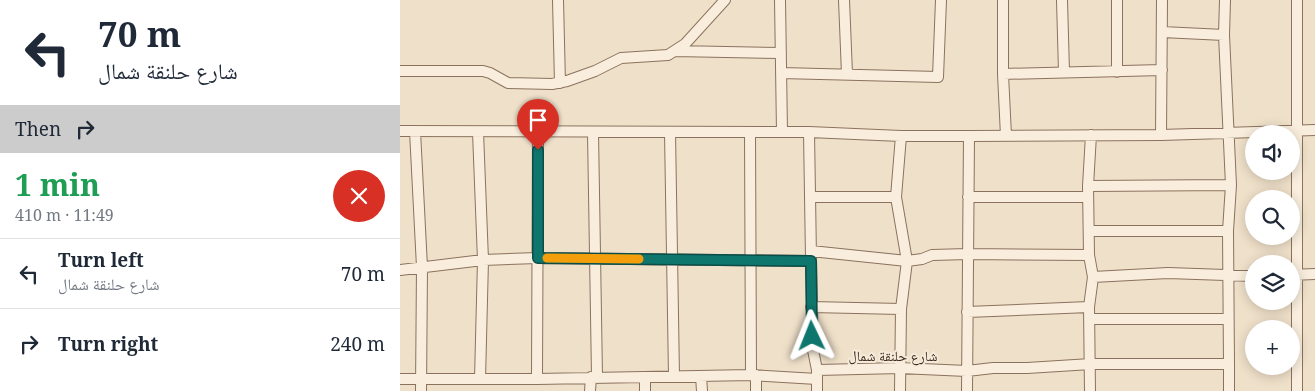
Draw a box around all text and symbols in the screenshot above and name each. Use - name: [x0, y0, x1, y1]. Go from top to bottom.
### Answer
- text: 70 m: [98, 10, 181, 57]
- icon: left: [15, 20, 80, 85]
- text: شارع حلنقة شمال: [98, 55, 238, 85]
- pin: [517, 99, 559, 150]
- icon: arrive: [524, 106, 552, 134]
- icon: right: [71, 115, 99, 143]
- text: Then: [15, 116, 61, 142]
- map controls: [1245, 125, 1300, 375]
- button: sound: [1245, 125, 1300, 180]
- text: 1 min: [15, 164, 100, 205]
- button: close: [333, 170, 385, 222]
- button: search: [1245, 190, 1300, 245]
- text: 410 m · 11:49: [15, 204, 114, 226]
- text: Turn left: [58, 247, 144, 273]
- button: layers: [1245, 255, 1300, 310]
- icon: left: [15, 260, 43, 288]
- text: 70 m: [341, 261, 385, 287]
- text: شارع حلنقة شمال: [58, 273, 160, 295]
- position arrow: [785, 309, 837, 361]
- button: +: [1245, 320, 1300, 375]
- icon: right: [15, 330, 43, 358]
- text: Turn right: [58, 331, 158, 357]
- text: 240 m: [330, 331, 385, 357]
- street label: شارع حلنقة شمال: [849, 346, 937, 366]

